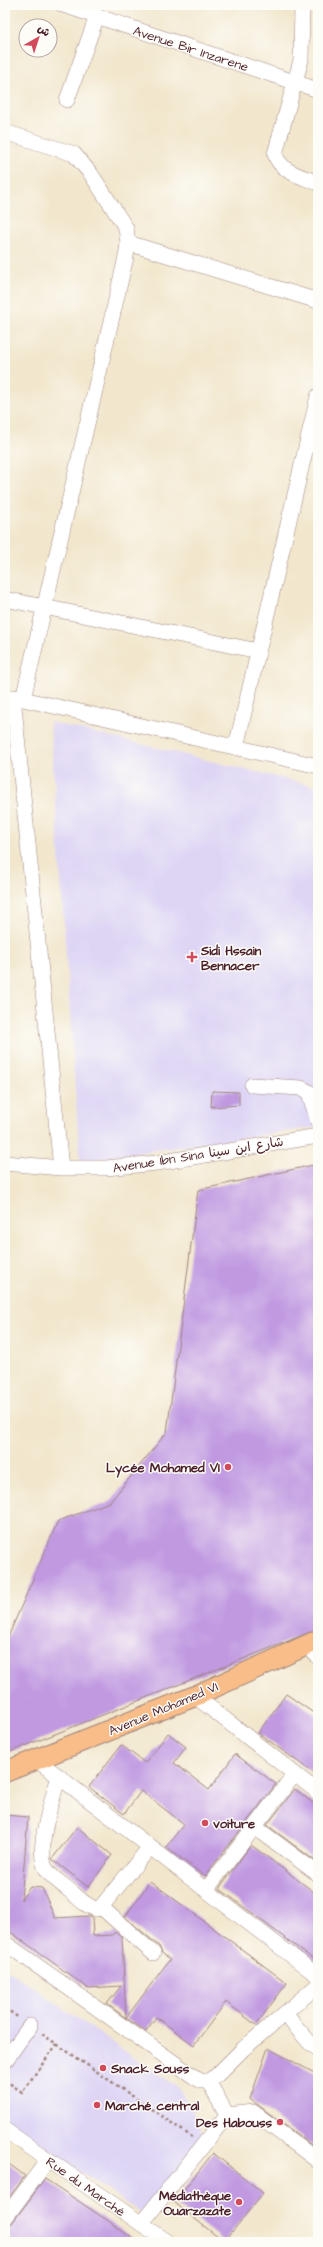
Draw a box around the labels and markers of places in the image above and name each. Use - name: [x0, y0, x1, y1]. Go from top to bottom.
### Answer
- place label: Sidi Hssain Bennacer: [200, 942, 262, 975]
- marker: Sidi Hssain Bennacer: [186, 951, 198, 963]
- place label: Lycée Mohamed VI: [106, 1459, 220, 1478]
- marker: Lycée Mohamed VI: [223, 1462, 233, 1472]
- place label: voiture: [213, 1815, 255, 1833]
- marker: voiture: [200, 1818, 210, 1828]
- place label: Snack Souss: [110, 2060, 190, 2078]
- marker: Snack Souss: [98, 2063, 108, 2073]
- place label: Marché central: [105, 2097, 199, 2115]
- marker: Marché central: [92, 2100, 102, 2110]
- place label: Des Habouss: [196, 2114, 272, 2132]
- marker: Des Habouss: [275, 2117, 285, 2127]
- place label: Médiathèque Ouarzazate: [159, 2187, 231, 2220]
- marker: Médiathèque Ouarzazate: [234, 2197, 244, 2207]

